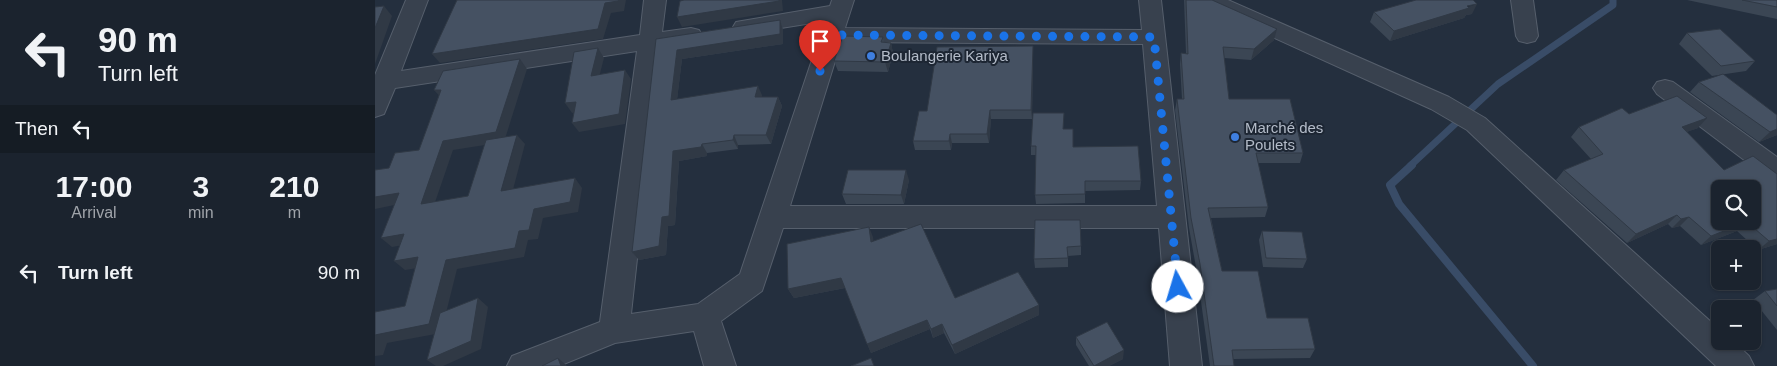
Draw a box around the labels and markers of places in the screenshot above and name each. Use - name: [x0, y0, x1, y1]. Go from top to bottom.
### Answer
- pin: [799, 20, 841, 71]
- place label: Boulangerie Kariya: [881, 47, 1008, 64]
- marker: Boulangerie Kariya: [865, 50, 877, 62]
- place label: Marché des Poulets: [1245, 119, 1323, 153]
- marker: Marché des Poulets: [1229, 131, 1241, 143]

